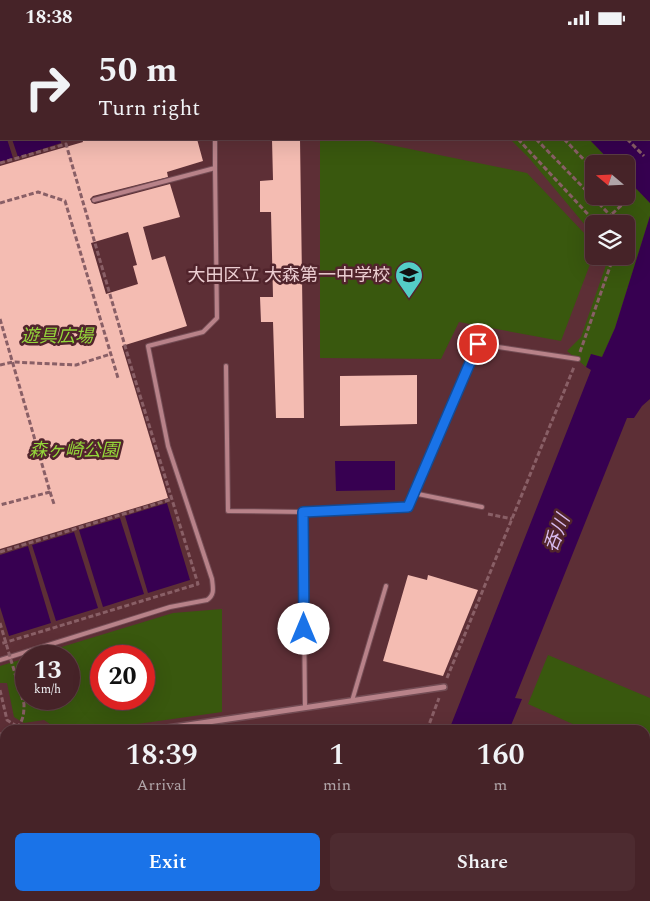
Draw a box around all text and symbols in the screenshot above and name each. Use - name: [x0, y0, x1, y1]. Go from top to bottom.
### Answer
- text: 18:38: [25, 3, 73, 32]
- text: 50 m: [98, 44, 178, 97]
- icon: right: [15, 55, 80, 120]
- text: Turn right: [98, 92, 200, 125]
- north arrow: [585, 155, 635, 205]
- map controls: [585, 155, 635, 265]
- button: layers: [585, 215, 635, 265]
- school or university icon: 大田区立 大森第一中学校: [394, 260, 424, 299]
- place label: 大田区立 大森第一中学校: [188, 262, 390, 289]
- park label: 遊具広場: [21, 323, 95, 350]
- pin: [457, 323, 499, 365]
- icon: arrive: [464, 330, 492, 358]
- park label: 森ヶ崎公園: [29, 437, 122, 464]
- water label: 呑川: [537, 509, 579, 557]
- position arrow: [277, 602, 329, 654]
- speed limit sign: 20: [90, 645, 155, 710]
- text: 13: [33, 652, 62, 690]
- text: km/h: [34, 680, 61, 699]
- text: 18:39: [125, 732, 198, 778]
- text: 1: [329, 732, 345, 778]
- text: 160: [476, 732, 525, 778]
- text: Arrival: [137, 773, 186, 797]
- text: min: [323, 773, 351, 797]
- text: m: [494, 773, 507, 797]
- button: Exit: [15, 833, 320, 891]
- button: Share: [330, 833, 635, 891]

